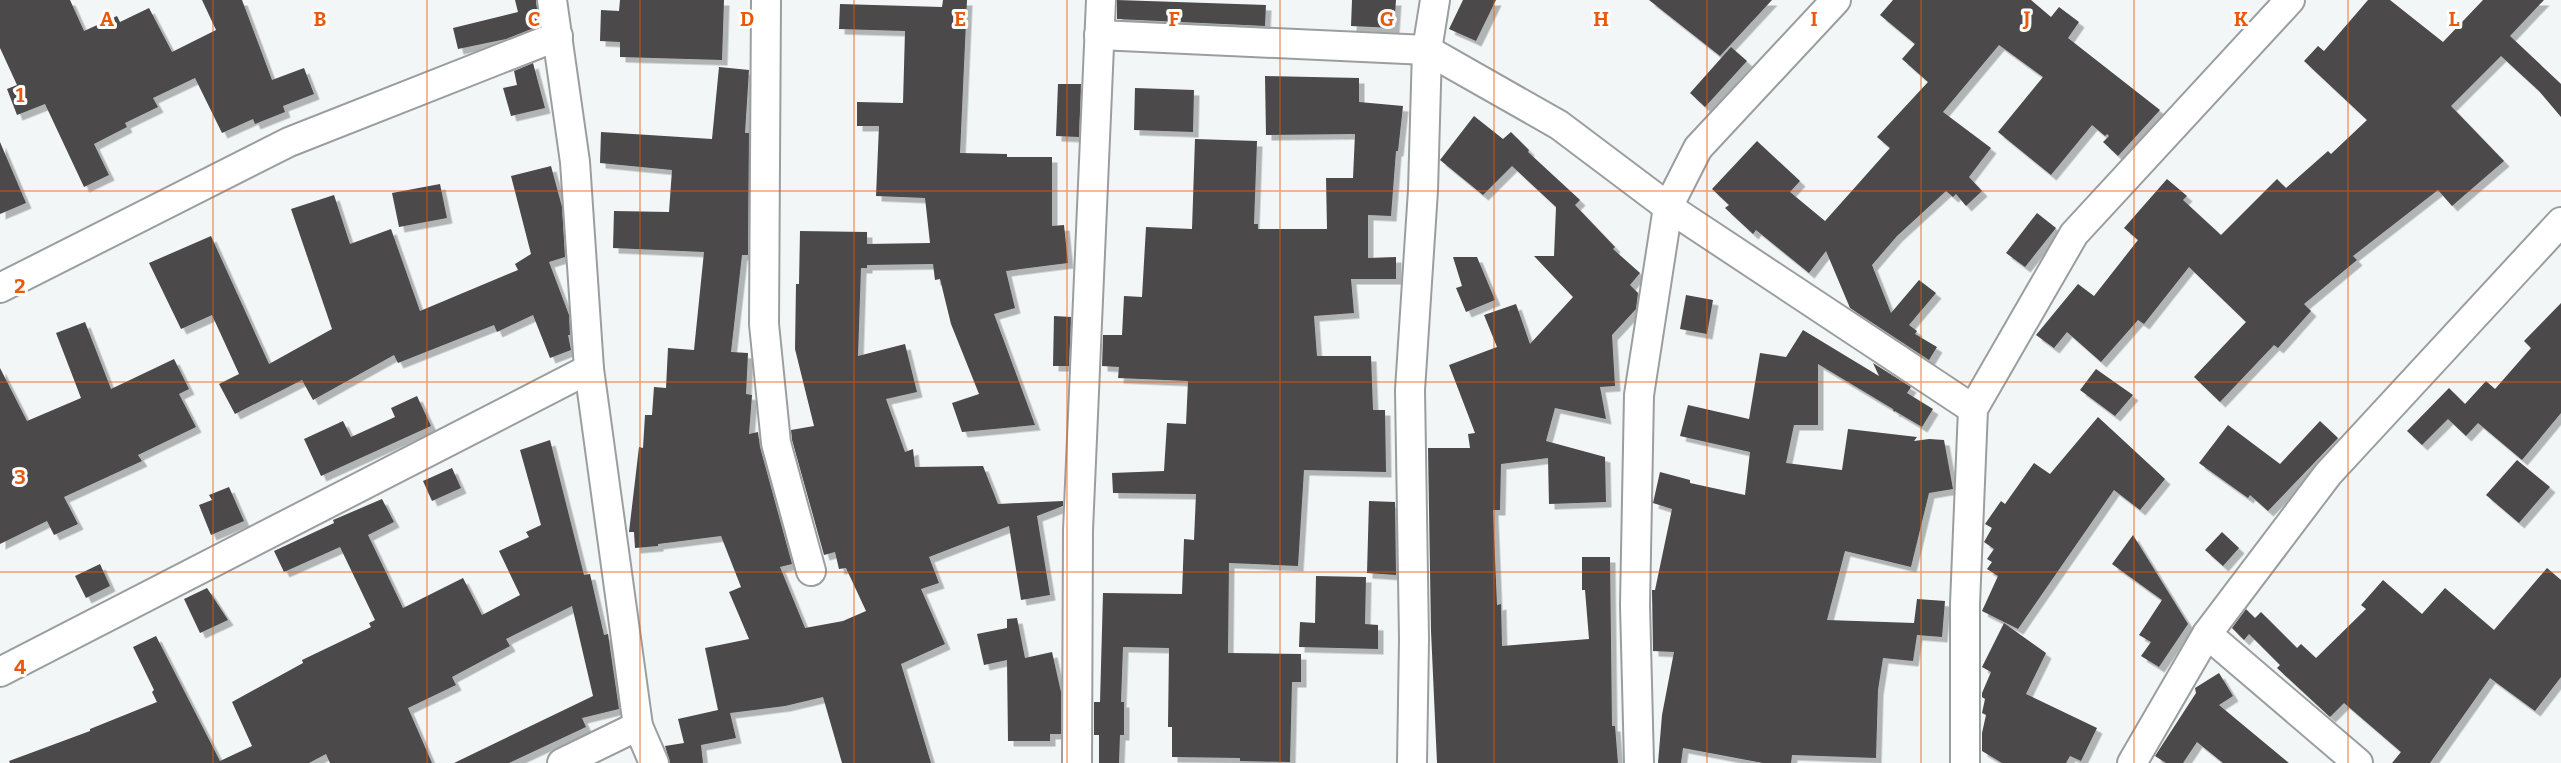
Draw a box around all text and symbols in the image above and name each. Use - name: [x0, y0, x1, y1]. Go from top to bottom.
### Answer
- text: A: [100, 7, 115, 31]
- text: B: [314, 7, 327, 31]
- text: C: [528, 7, 540, 31]
- text: D: [740, 7, 754, 31]
- text: E: [954, 7, 966, 31]
- text: F: [1168, 7, 1180, 31]
- text: G: [1380, 7, 1394, 31]
- text: H: [1593, 7, 1609, 31]
- text: I: [1810, 7, 1818, 31]
- text: J: [2023, 7, 2031, 31]
- text: K: [2234, 7, 2249, 31]
- text: L: [2448, 7, 2460, 31]
- text: 1: [16, 83, 25, 107]
- text: 2: [14, 274, 26, 298]
- text: 3: [14, 465, 26, 489]
- text: 4: [14, 655, 26, 679]

